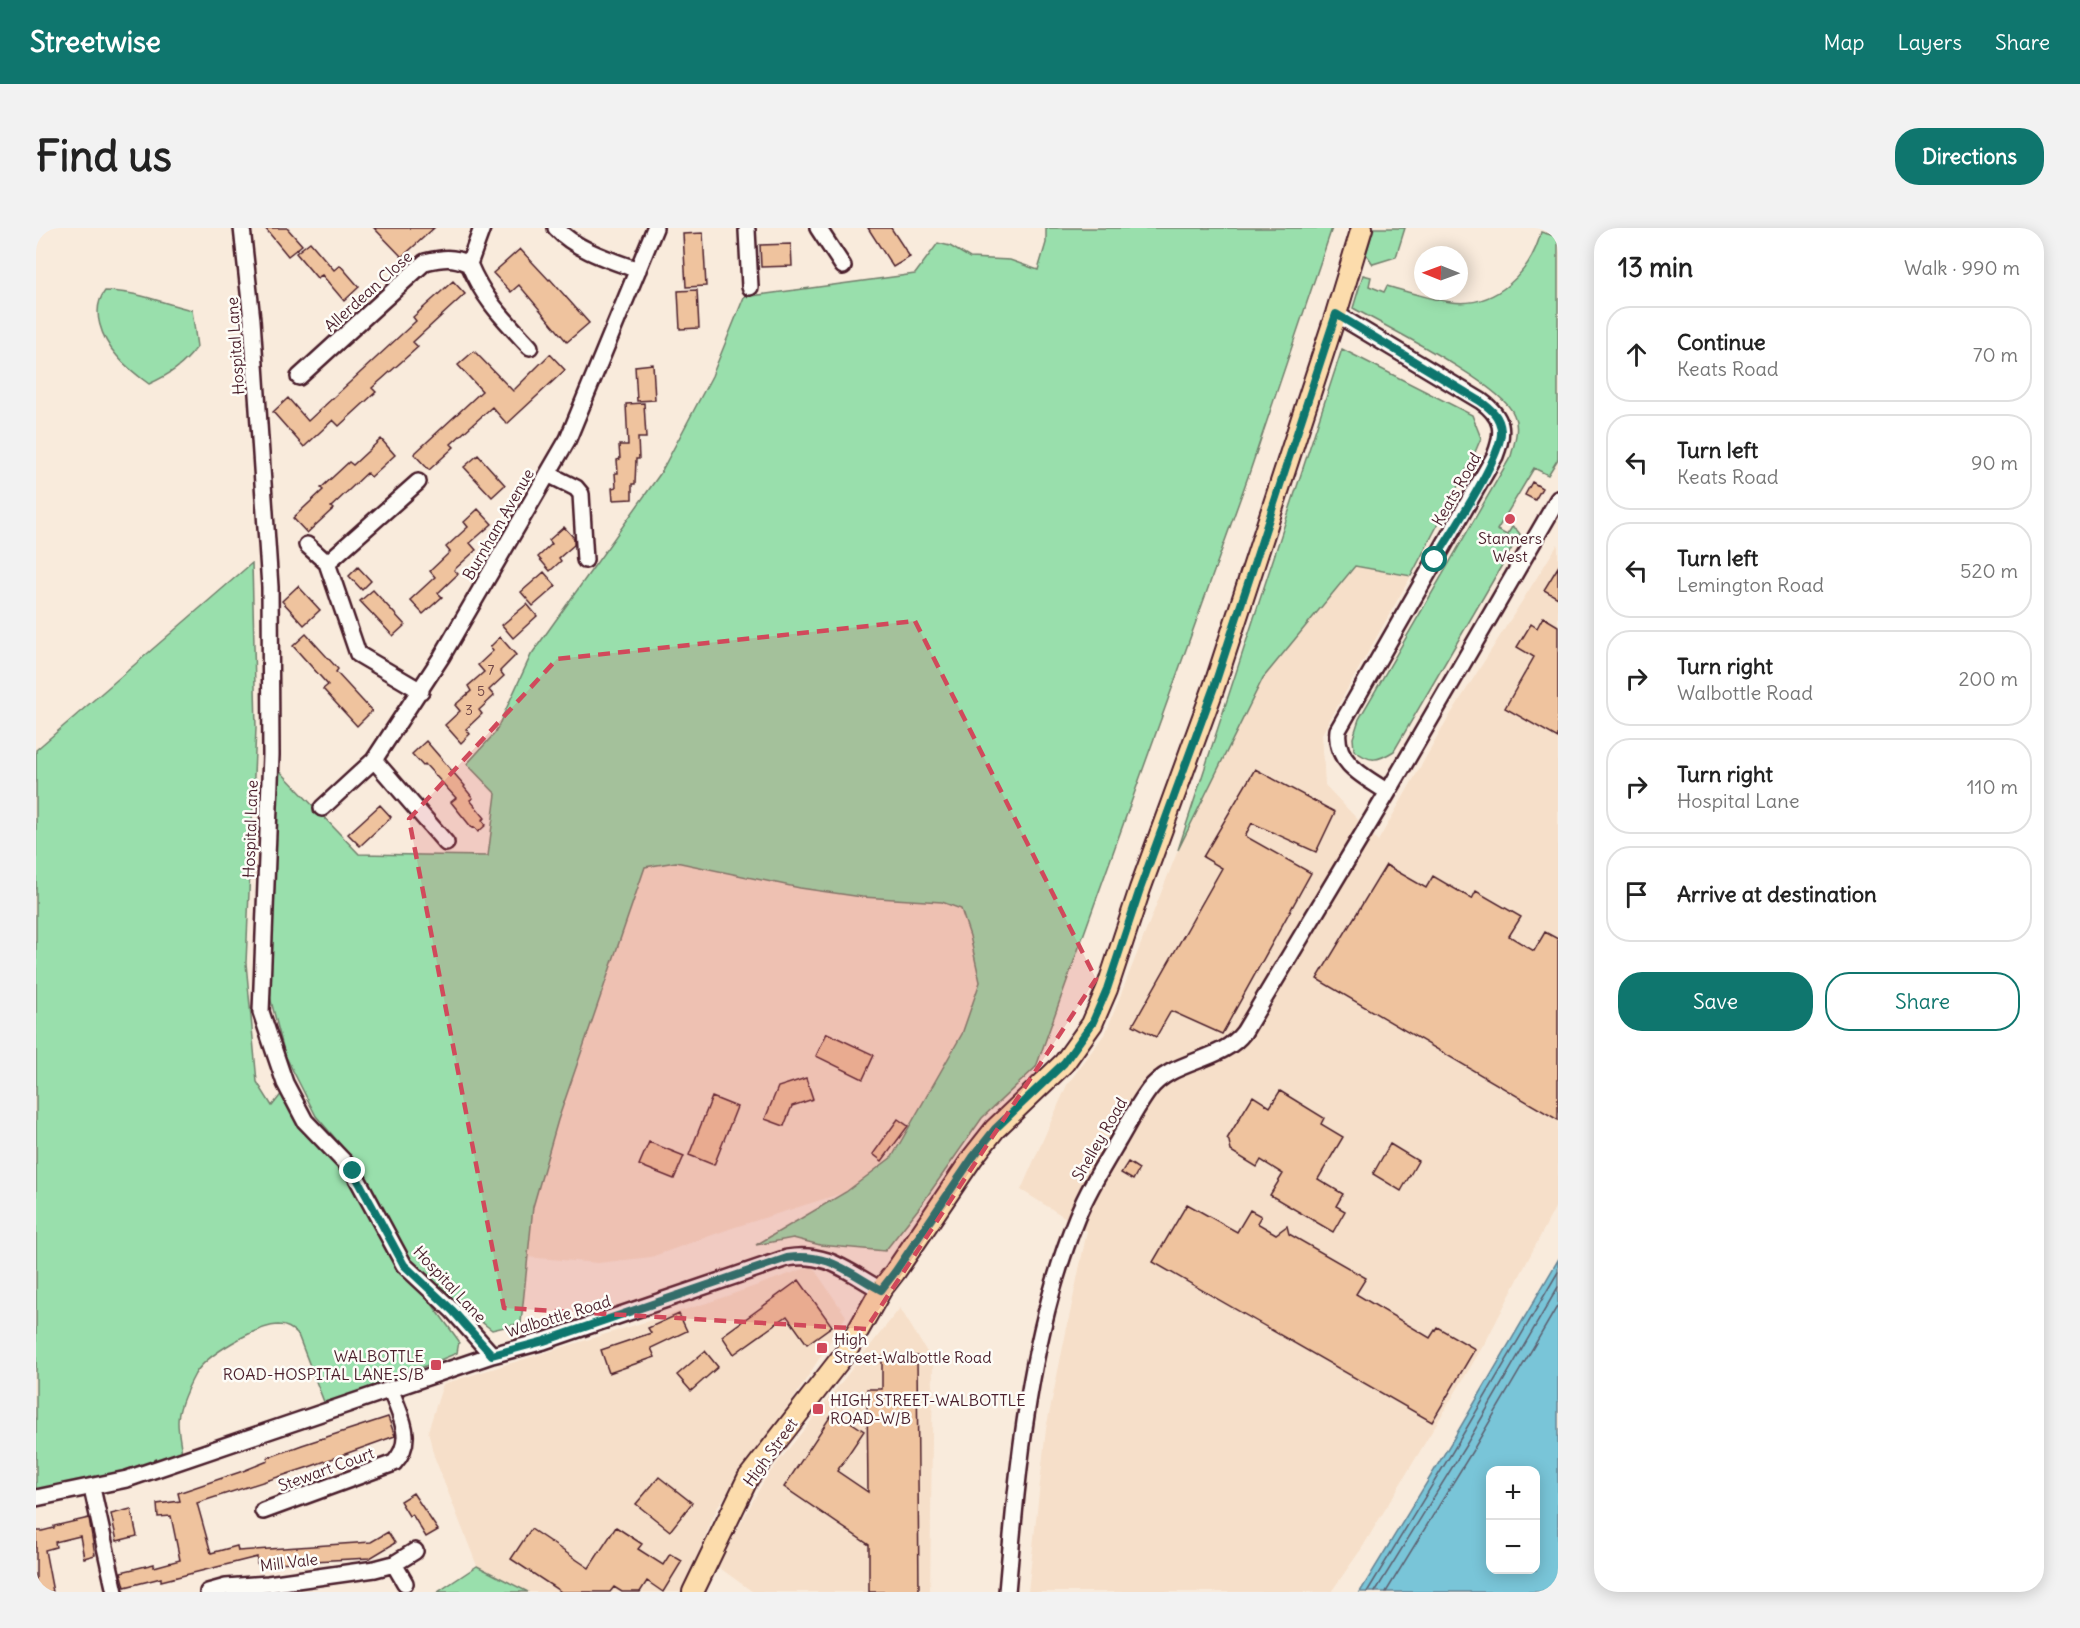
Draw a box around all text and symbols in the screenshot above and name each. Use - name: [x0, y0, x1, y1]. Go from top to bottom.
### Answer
- text: Streetwise: [30, 24, 161, 60]
- text: Map: [1824, 29, 1864, 56]
- text: Layers: [1897, 29, 1962, 56]
- text: Share: [1995, 29, 2050, 56]
- button: Directions: [1895, 128, 2044, 185]
- text: Find us: [36, 130, 172, 182]
- street label: Allerdean Close: [320, 246, 416, 336]
- north arrow: [1414, 246, 1468, 300]
- text: 13 min: [1618, 251, 1693, 284]
- text: Walk · 990 m: [1904, 255, 2020, 280]
- street label: Hospital Lane: [222, 296, 248, 396]
- text: Continue: [1677, 328, 1766, 356]
- icon: ahead: [1620, 338, 1653, 371]
- text: 70 m: [1973, 342, 2018, 367]
- text: Keats Road: [1677, 356, 1779, 381]
- text: Turn left: [1677, 436, 1758, 464]
- icon: left: [1620, 446, 1653, 479]
- street label: Keats Road: [1427, 449, 1485, 529]
- text: 90 m: [1971, 450, 2018, 475]
- text: Keats Road: [1677, 464, 1779, 489]
- street label: Burnham Avenue: [458, 465, 538, 583]
- marker: Stanners West: [1503, 512, 1517, 526]
- place label: Stanners West: [1478, 528, 1542, 566]
- text: Turn left: [1677, 544, 1758, 572]
- route start: [1421, 546, 1447, 572]
- icon: left: [1620, 554, 1653, 587]
- text: 520 m: [1960, 558, 2018, 583]
- text: Lemington Road: [1677, 572, 1824, 597]
- text: Turn right: [1677, 652, 1773, 680]
- house number: 7: [488, 661, 495, 679]
- icon: right: [1620, 662, 1653, 695]
- text: 200 m: [1958, 666, 2018, 691]
- text: Walbottle Road: [1677, 680, 1813, 705]
- house number: 5: [477, 682, 485, 700]
- house number: 3: [465, 701, 473, 719]
- text: Turn right: [1677, 760, 1773, 788]
- icon: right: [1620, 770, 1653, 803]
- text: 110 m: [1967, 774, 2018, 799]
- street label: Hospital Lane: [238, 780, 262, 878]
- text: Hospital Lane: [1677, 788, 1800, 813]
- icon: arrive: [1620, 878, 1653, 911]
- text: Arrive at destination: [1677, 880, 1877, 908]
- button: Save: [1618, 972, 1813, 1031]
- button: Share: [1825, 972, 2020, 1031]
- street label: Shelley Road: [1067, 1094, 1131, 1184]
- route end: [339, 1157, 365, 1183]
- street label: Hospital Lane: [409, 1241, 491, 1327]
- street label: Walbottle Road: [503, 1291, 613, 1341]
- place label: High Street-Walbottle Road: [834, 1329, 992, 1367]
- marker: High Street-Walbottle Road: [815, 1341, 829, 1355]
- place label: WALBOTTLE ROAD-HOSPITAL LANE-S/B: [223, 1346, 424, 1384]
- marker: WALBOTTLE ROAD-HOSPITAL LANE-S/B: [429, 1358, 443, 1372]
- place label: HIGH STREET-WALBOTTLE ROAD-W/B: [830, 1390, 1026, 1428]
- marker: HIGH STREET-WALBOTTLE ROAD-W/B: [811, 1402, 825, 1416]
- street label: High Street: [738, 1413, 802, 1490]
- street label: Stewart Court: [275, 1442, 377, 1496]
- map controls: [1486, 1466, 1540, 1574]
- button: +: [1486, 1466, 1540, 1520]
- button: −: [1486, 1520, 1540, 1574]
- street label: Mill Vale: [259, 1549, 319, 1575]

